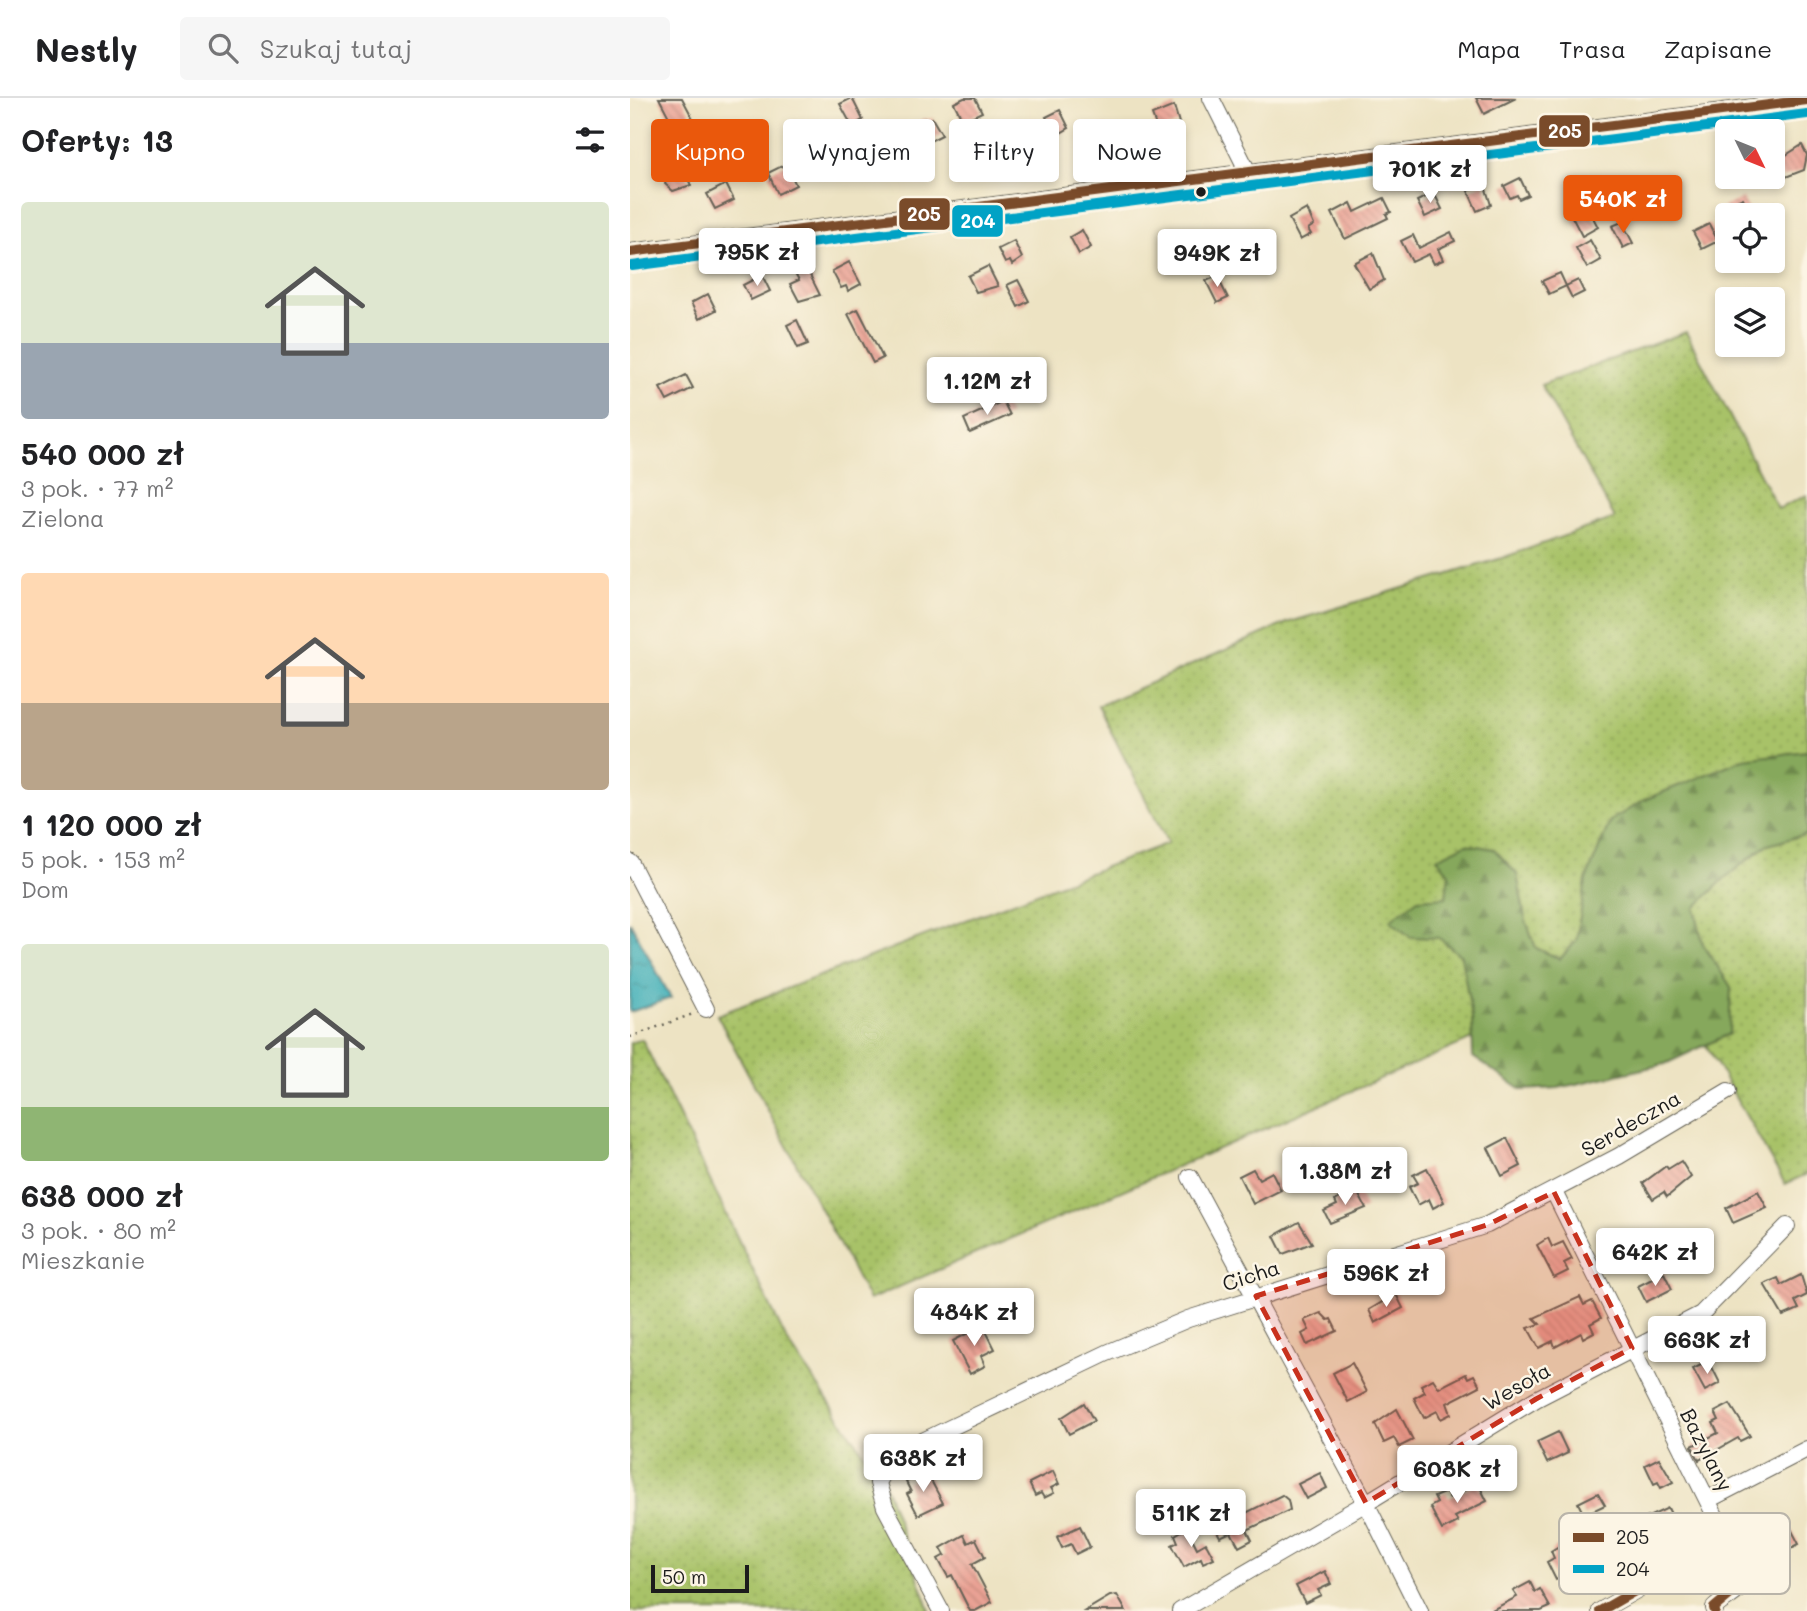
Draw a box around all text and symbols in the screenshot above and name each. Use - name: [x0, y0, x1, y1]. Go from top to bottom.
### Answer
- search box: [180, 17, 670, 80]
- text: Nestly: [35, 27, 138, 70]
- icon: search: [204, 29, 242, 67]
- text: Szukaj tutaj: [260, 31, 412, 65]
- text: Mapa: [1457, 33, 1521, 64]
- text: Trasa: [1559, 33, 1626, 64]
- text: Zapisane: [1664, 33, 1772, 64]
- line badge: 205: [1538, 114, 1591, 148]
- text: 205: [1548, 118, 1582, 143]
- chip: Kupno: [651, 119, 769, 182]
- chip: Wynajem: [783, 119, 935, 182]
- chip: Filtry: [949, 119, 1059, 182]
- chip: Nowe: [1073, 119, 1186, 182]
- north arrow: [1715, 119, 1785, 189]
- map controls: [1715, 119, 1785, 357]
- text: Oferty: 13: [21, 120, 173, 160]
- icon: filters: [571, 121, 609, 159]
- pin: 701K zł: [1365, 146, 1495, 205]
- text: 701K zł: [1389, 153, 1471, 183]
- pin: 540K zł: [1558, 176, 1688, 235]
- text: 540K zł: [1579, 183, 1667, 213]
- unlabelled marker: [1194, 185, 1208, 199]
- line badge: 205: [898, 197, 951, 231]
- text: 205: [907, 201, 941, 226]
- button: locate: [1715, 203, 1785, 273]
- line badge: 204: [951, 204, 1004, 238]
- text: 204: [961, 208, 995, 233]
- pin: 795K zł: [692, 228, 822, 288]
- pin: 949K zł: [1152, 230, 1282, 289]
- text: 795K zł: [715, 236, 799, 266]
- text: 949K zł: [1174, 237, 1260, 267]
- icon: home: [252, 248, 378, 374]
- button: layers: [1715, 287, 1785, 357]
- pin: 1.12M zł: [915, 358, 1059, 417]
- text: 1.12M zł: [943, 365, 1031, 395]
- text: 540 000 zł: [21, 433, 184, 473]
- text: 3 pok. · 77 m²: [21, 473, 173, 503]
- text: Zielona: [21, 503, 104, 533]
- icon: home: [252, 619, 378, 745]
- text: 1 120 000 zł: [21, 804, 202, 844]
- text: 5 pok. · 153 m²: [21, 844, 185, 874]
- text: Dom: [21, 874, 69, 904]
- icon: home: [252, 990, 378, 1116]
- street label: Serdeczna: [1576, 1083, 1685, 1162]
- pin: 1.38M zł: [1273, 1148, 1417, 1207]
- text: 1.38M zł: [1298, 1155, 1392, 1185]
- text: 638 000 zł: [21, 1175, 183, 1215]
- text: 3 pok. · 80 m²: [21, 1215, 176, 1245]
- pin: 642K zł: [1590, 1228, 1720, 1288]
- text: 642K zł: [1612, 1236, 1698, 1266]
- text: Mieszkanie: [21, 1245, 145, 1275]
- pin: 596K zł: [1321, 1250, 1451, 1309]
- street label: Cicha: [1218, 1253, 1283, 1296]
- text: 596K zł: [1343, 1257, 1429, 1287]
- pin: 484K zł: [909, 1288, 1039, 1348]
- text: 484K zł: [930, 1296, 1018, 1326]
- pin: 663K zł: [1642, 1316, 1772, 1376]
- text: 663K zł: [1664, 1324, 1750, 1354]
- street label: Wesoła: [1478, 1356, 1555, 1416]
- street label: Bazylany: [1675, 1403, 1740, 1495]
- pin: 638K zł: [858, 1434, 988, 1494]
- text: 638K zł: [880, 1442, 966, 1472]
- pin: 608K zł: [1392, 1446, 1522, 1505]
- text: 608K zł: [1413, 1453, 1501, 1483]
- pin: 511K zł: [1126, 1490, 1256, 1549]
- text: 511K zł: [1152, 1497, 1230, 1527]
- legend: [1559, 1513, 1790, 1594]
- text: 205: [1616, 1524, 1649, 1549]
- text: 204: [1616, 1556, 1649, 1581]
- scale bar: [651, 1562, 749, 1594]
- text: 50 m: [662, 1564, 706, 1589]

